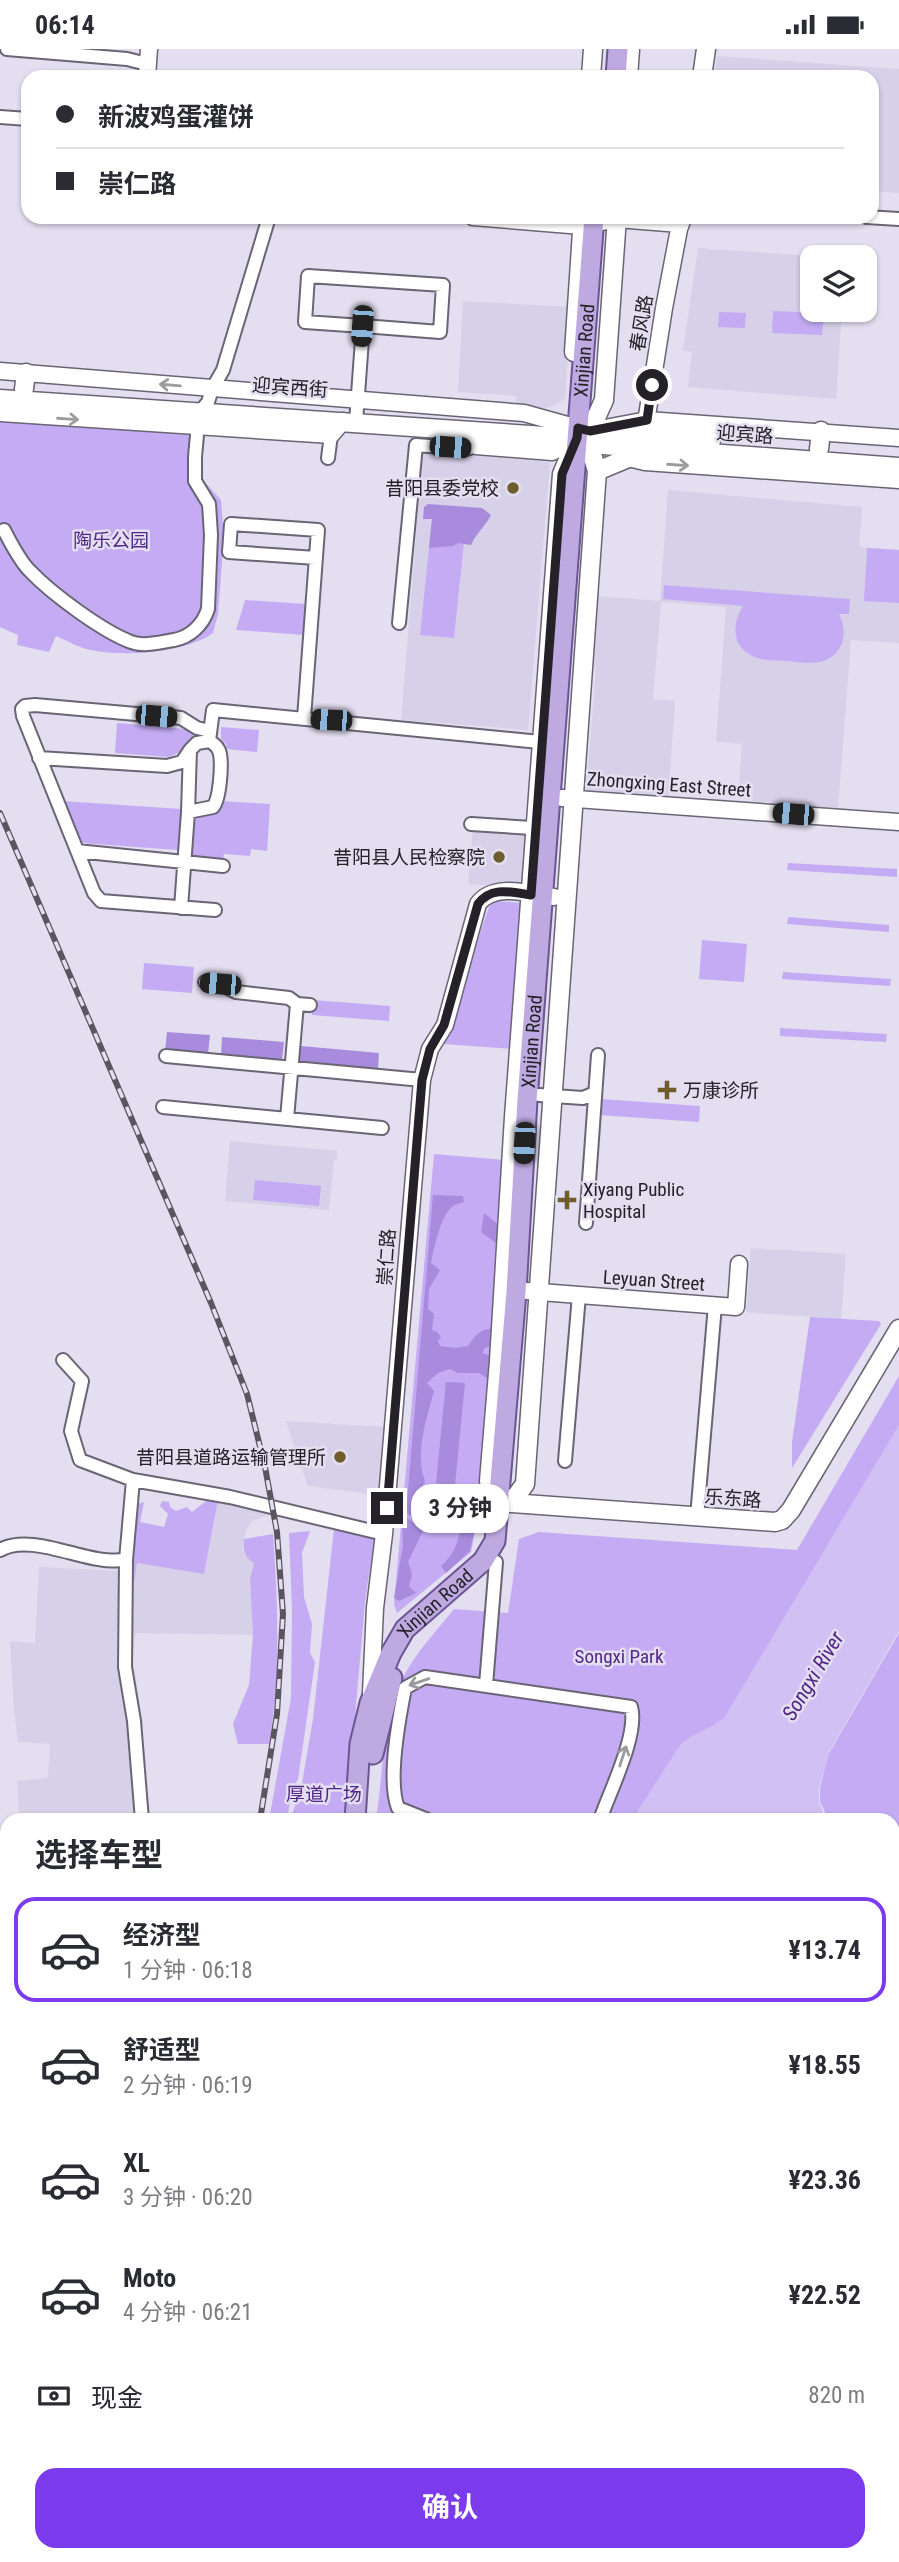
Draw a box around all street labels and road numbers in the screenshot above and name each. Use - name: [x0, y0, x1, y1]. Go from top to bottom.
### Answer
- street label: 春风路: [626, 293, 657, 353]
- street label: Xinjian Road: [569, 303, 599, 398]
- street label: 迎宾西街: [251, 373, 329, 402]
- street label: 迎宾路: [716, 421, 774, 448]
- street label: Zhongxing East Street: [586, 767, 752, 802]
- street label: Xinjian Road: [517, 994, 547, 1089]
- street label: 崇仁路: [373, 1228, 400, 1286]
- street label: Leyuan Street: [602, 1265, 706, 1296]
- street label: 乐东路: [704, 1485, 762, 1512]
- street label: Xinjian Road: [392, 1564, 478, 1641]

